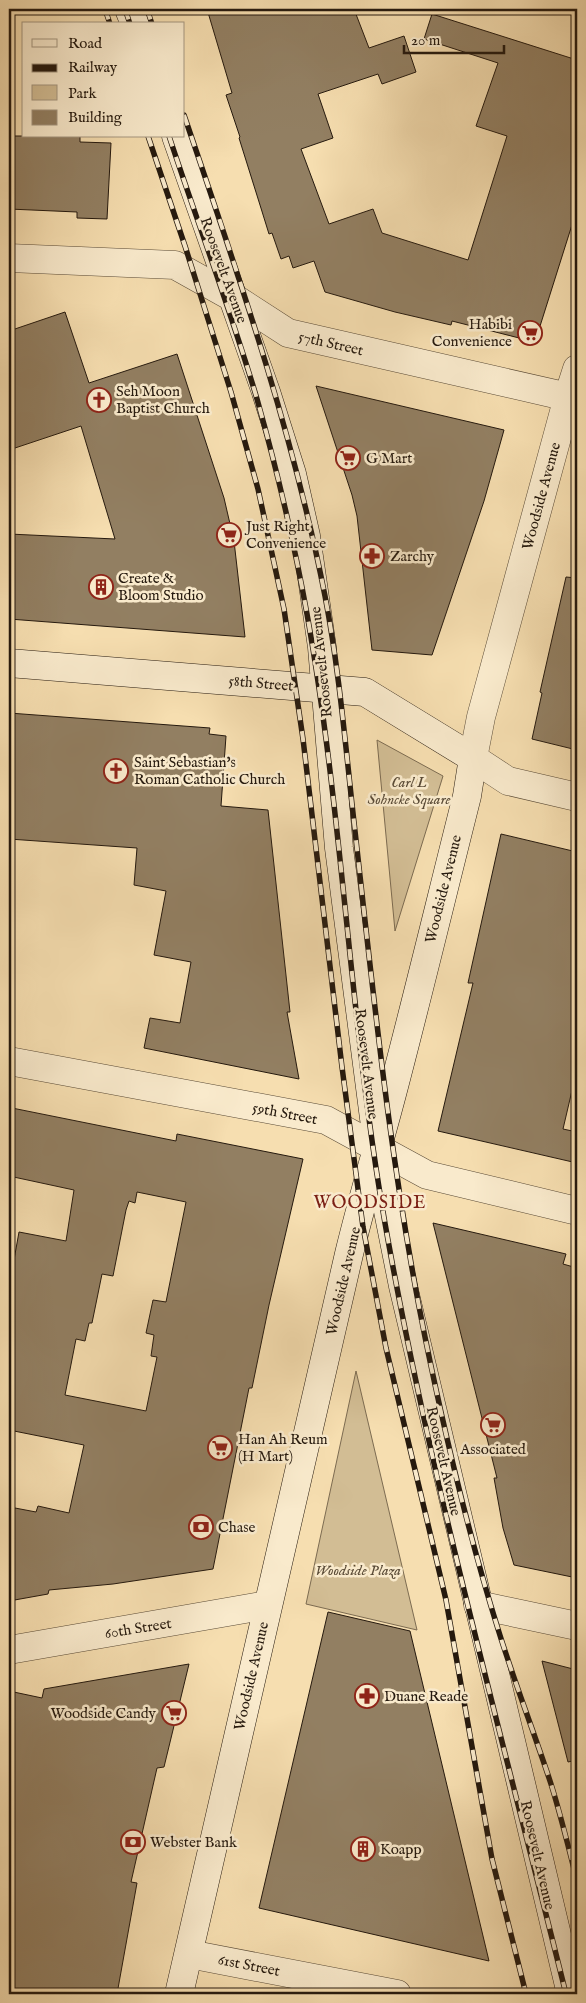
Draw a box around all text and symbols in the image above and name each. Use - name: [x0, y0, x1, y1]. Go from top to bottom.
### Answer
- legend: [22, 22, 185, 138]
- scale bar: [404, 22, 504, 54]
- text: 20 m: [411, 31, 441, 50]
- text: Road: [68, 34, 103, 53]
- text: Railway: [68, 58, 118, 77]
- text: Park: [68, 84, 98, 103]
- text: Building: [68, 108, 123, 127]
- street label: Roosevelt Avenue: [196, 215, 252, 326]
- place label: Habibi Convenience: [432, 315, 512, 351]
- supermarket icon: Habibi Convenience: [517, 320, 543, 346]
- street label: 57th Street: [297, 327, 365, 360]
- place label: Seh Moon Baptist Church: [116, 382, 210, 418]
- church icon: Seh Moon Baptist Church: [86, 387, 112, 413]
- street label: Woodside Avenue: [518, 440, 565, 552]
- supermarket icon: G Mart: [335, 445, 361, 471]
- place label: G Mart: [366, 449, 412, 468]
- place label: Just Right Convenience: [244, 517, 326, 553]
- supermarket icon: Just Right Convenience: [216, 522, 242, 548]
- pharmacy icon: Zarchy: [359, 543, 385, 569]
- place label: Zarchy: [390, 547, 435, 566]
- place label: Create & Bloom Studio: [118, 569, 204, 605]
- building icon: Create & Bloom Studio: [88, 574, 114, 600]
- street label: Roosevelt Avenue: [306, 605, 337, 718]
- street label: 58th Street: [228, 671, 294, 696]
- place label: Saint Sebastian's Roman Catholic Church: [134, 753, 285, 789]
- church icon: Saint Sebastian's Roman Catholic Church: [103, 758, 129, 784]
- park label: Carl L Sohncke Square: [368, 773, 450, 809]
- street label: Woodside Avenue: [421, 833, 466, 945]
- street label: Roosevelt Avenue: [350, 1008, 383, 1121]
- street label: 59th Street: [251, 1098, 319, 1129]
- district label: WOODSIDE: [314, 1192, 426, 1215]
- street label: Woodside Avenue: [322, 1225, 365, 1337]
- street label: Roosevelt Avenue: [422, 1405, 465, 1518]
- supermarket icon: Associated: [480, 1412, 506, 1438]
- place label: Han Ah Reum (H Mart): [238, 1430, 328, 1466]
- supermarket icon: Han Ah Reum (H Mart): [207, 1435, 233, 1461]
- place label: Associated: [459, 1440, 527, 1459]
- bank icon: Chase: [188, 1514, 214, 1540]
- place label: Chase: [218, 1518, 255, 1537]
- park label: Woodside Plaza: [315, 1561, 401, 1580]
- street label: 60th Street: [103, 1614, 173, 1643]
- street label: Woodside Avenue: [230, 1620, 273, 1732]
- pharmacy icon: Duane Reade: [354, 1683, 380, 1709]
- place label: Duane Reade: [384, 1687, 468, 1706]
- supermarket icon: Woodside Candy: [161, 1700, 187, 1726]
- place label: Woodside Candy: [50, 1704, 157, 1723]
- street label: Roosevelt Avenue: [516, 1799, 559, 1912]
- bank icon: Webster Bank: [120, 1829, 146, 1855]
- place label: Webster Bank: [150, 1833, 238, 1852]
- building icon: Koapp: [350, 1836, 376, 1862]
- place label: Koapp: [380, 1840, 422, 1859]
- street label: 61st Street: [216, 1950, 282, 1981]

